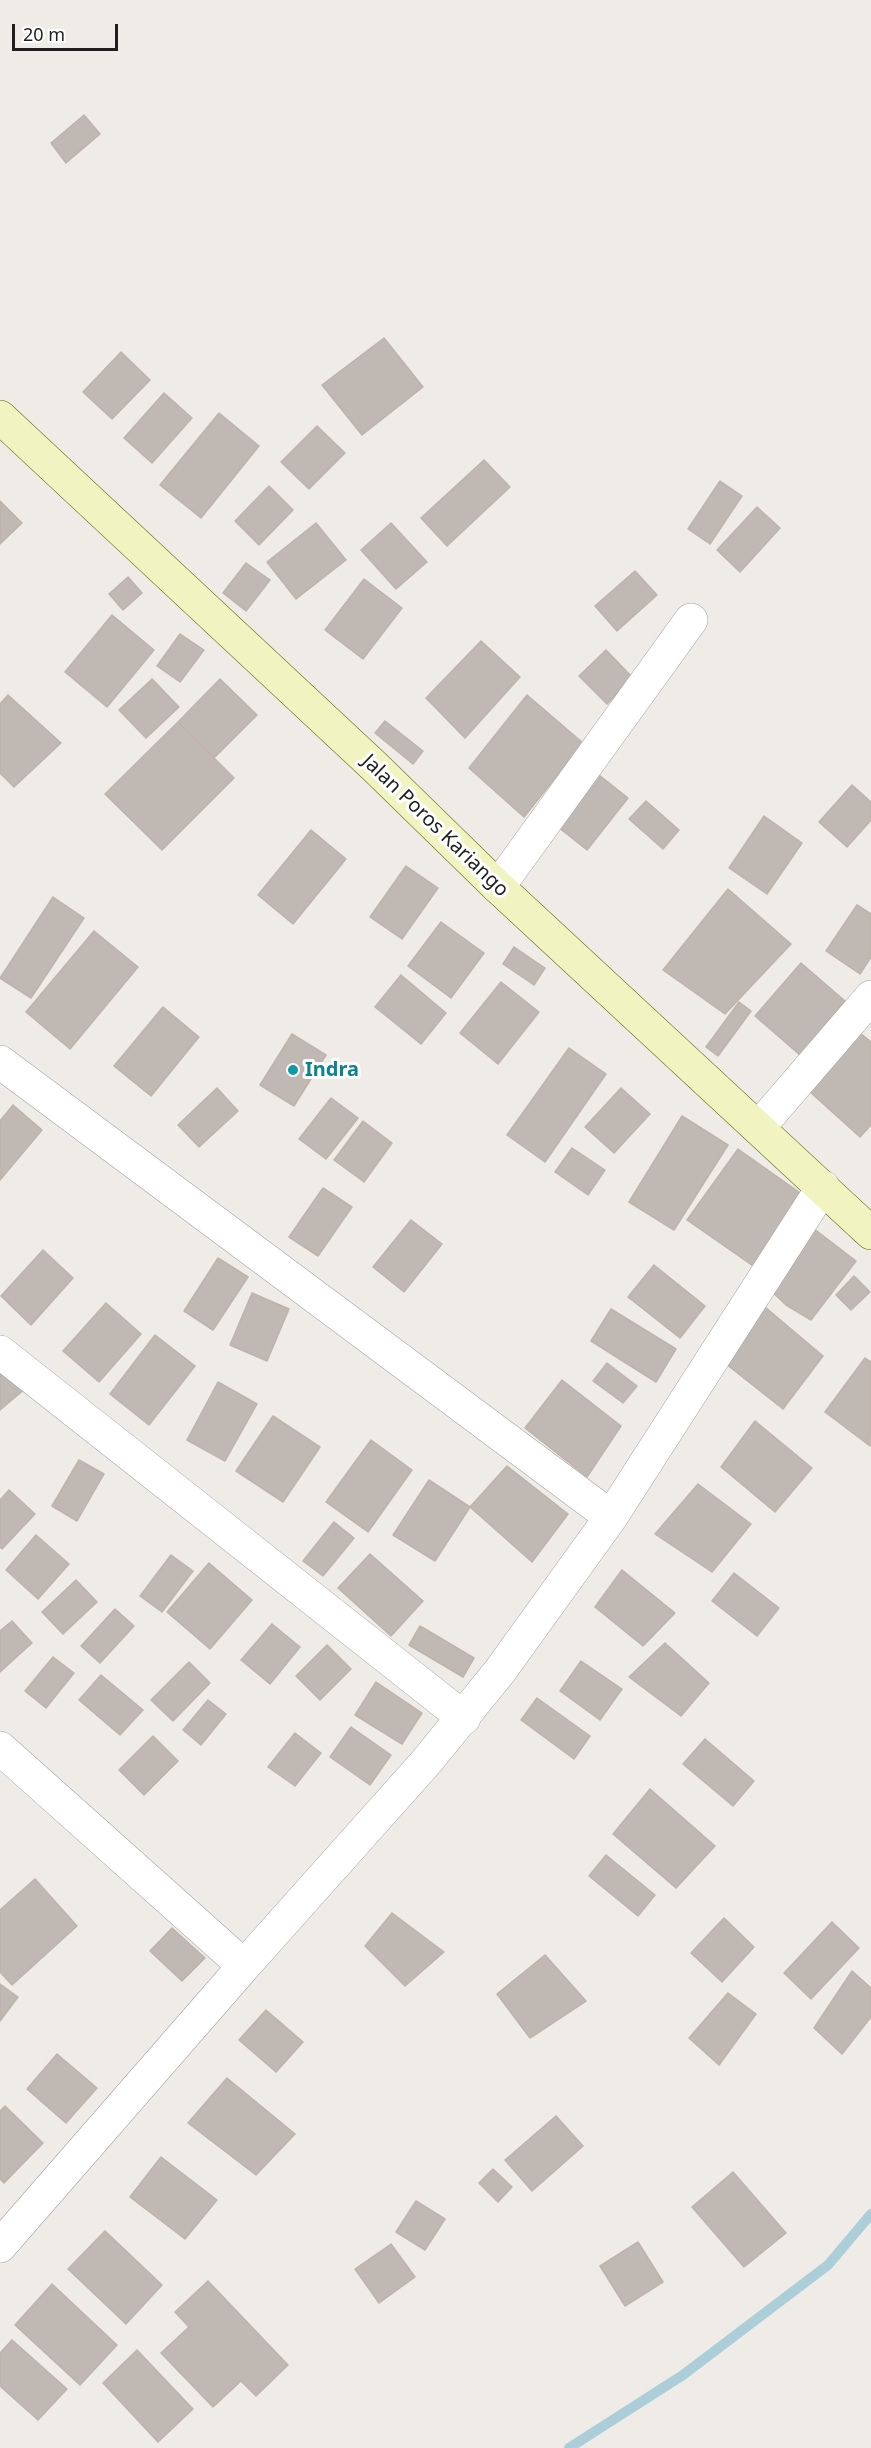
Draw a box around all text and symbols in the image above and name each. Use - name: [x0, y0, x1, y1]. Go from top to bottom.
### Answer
- scale bar: [15, 12, 122, 50]
- text: 20 m: [23, 22, 65, 46]
- street label: Jalan Poros Kariango: [357, 750, 513, 902]
- place label: Indra: [305, 1058, 359, 1082]
- marker: Indra: [286, 1063, 300, 1077]

